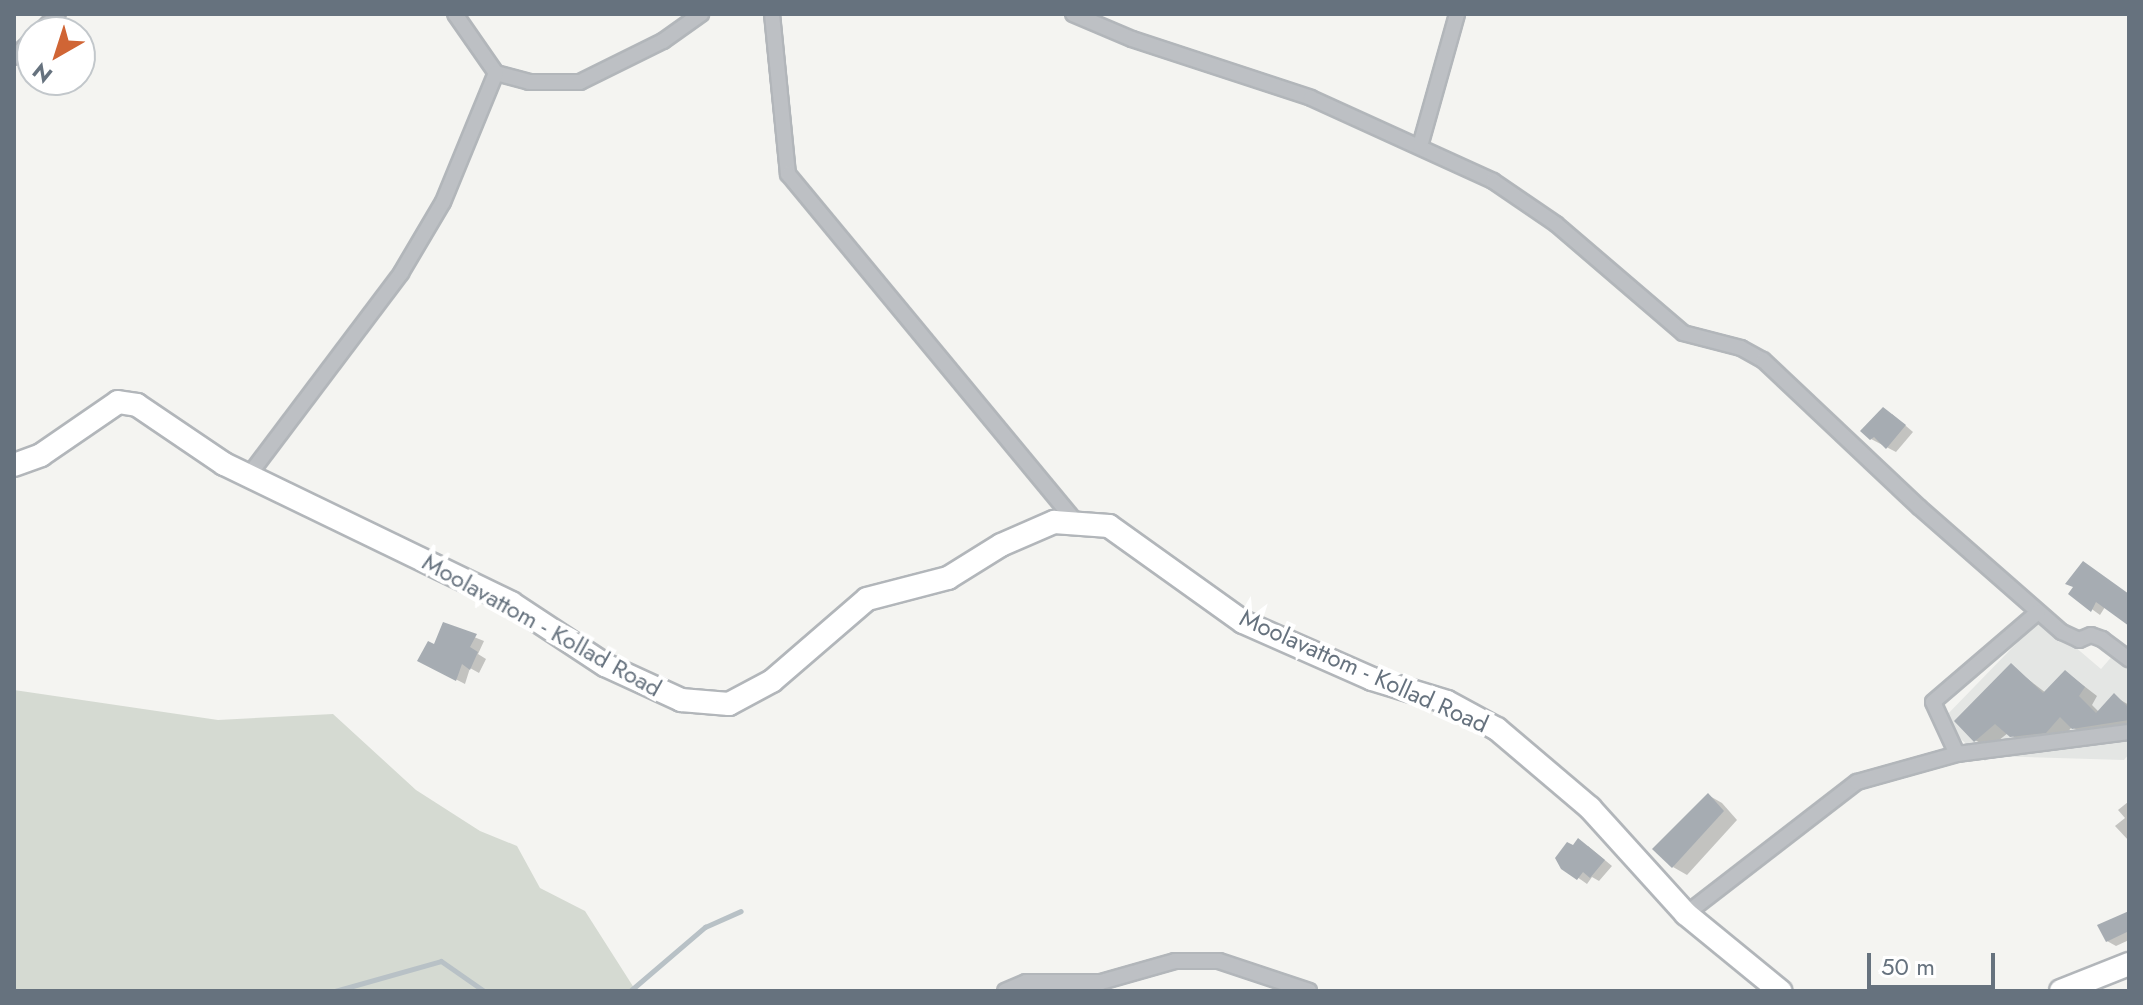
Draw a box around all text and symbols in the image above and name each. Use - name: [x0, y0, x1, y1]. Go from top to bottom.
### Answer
- north arrow: [16, 16, 96, 96]
- text: N: [25, 55, 59, 91]
- street label: Moolavattom - Kollad Road: [418, 547, 666, 703]
- street label: Moolavattom - Kollad Road: [1235, 603, 1493, 739]
- scale bar: [1871, 937, 1999, 987]
- text: 50 m: [1881, 949, 1935, 984]

